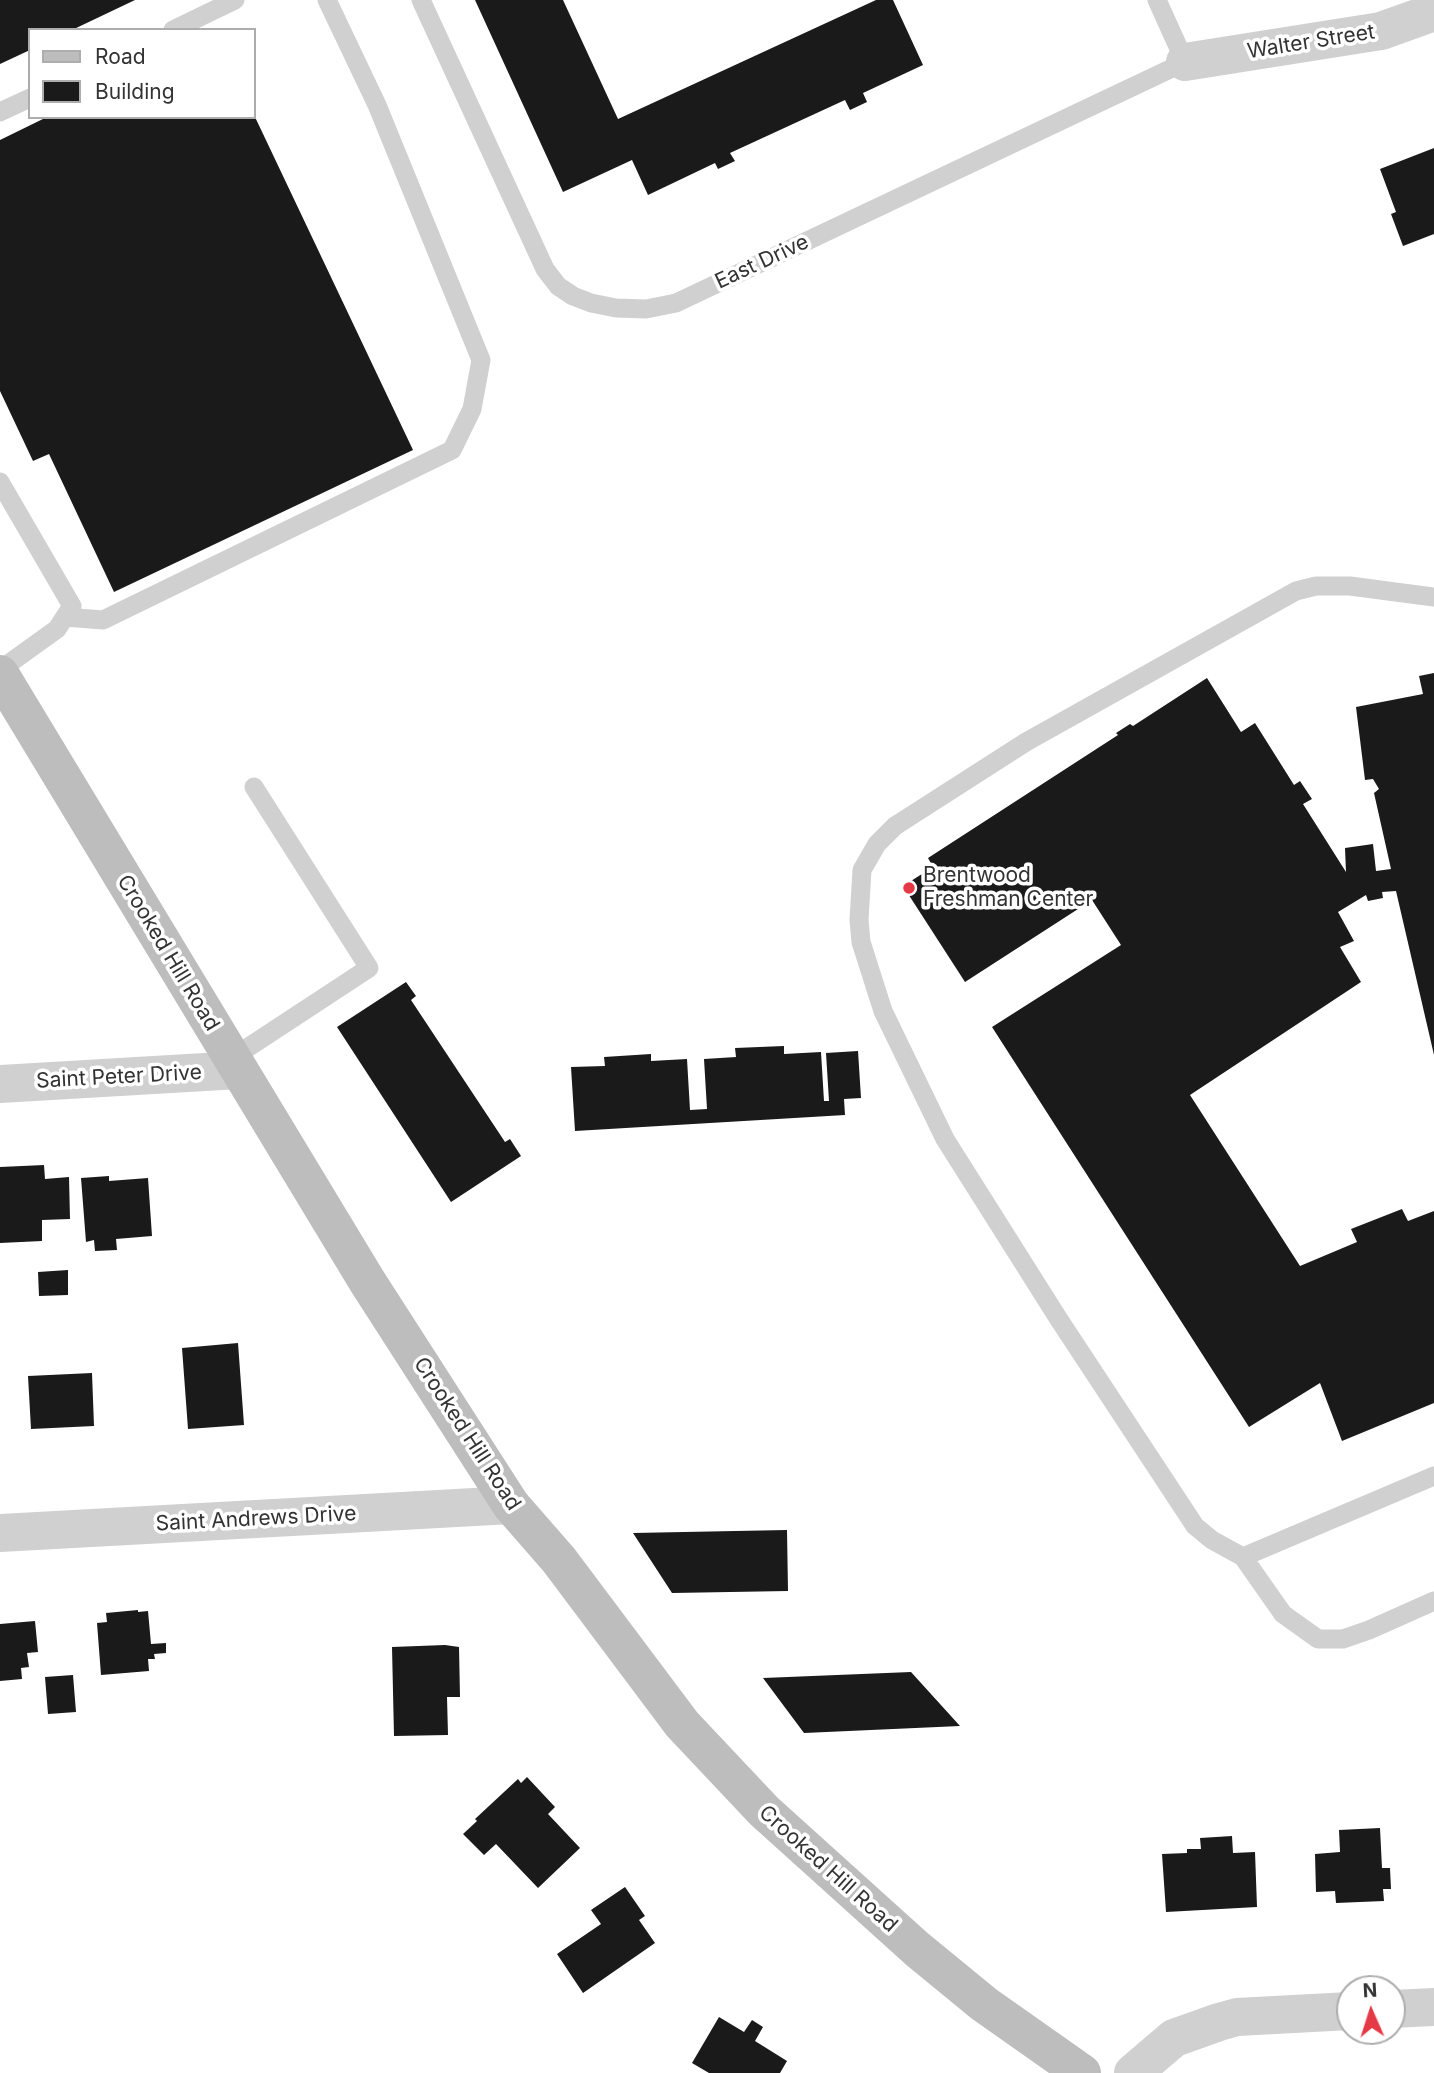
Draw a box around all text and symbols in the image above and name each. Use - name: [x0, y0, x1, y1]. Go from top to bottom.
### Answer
- street label: Walter Street: [1245, 19, 1377, 65]
- legend: [28, 28, 256, 119]
- text: Road: [95, 44, 146, 69]
- text: Building: [95, 79, 175, 104]
- street label: East Drive: [711, 229, 813, 295]
- place label: Brentwood Freshman Center: [923, 863, 1093, 913]
- street label: Crooked Hill Road: [111, 870, 225, 1036]
- marker: Brentwood Freshman Center: [901, 880, 917, 896]
- street label: Saint Peter Drive: [36, 1060, 202, 1094]
- street label: Crooked Hill Road: [408, 1353, 526, 1515]
- street label: Saint Andrews Drive: [155, 1501, 357, 1537]
- street label: Crooked Hill Road: [754, 1800, 902, 1938]
- north arrow: [1336, 1975, 1406, 2045]
- text: N: [1362, 1979, 1378, 2002]

